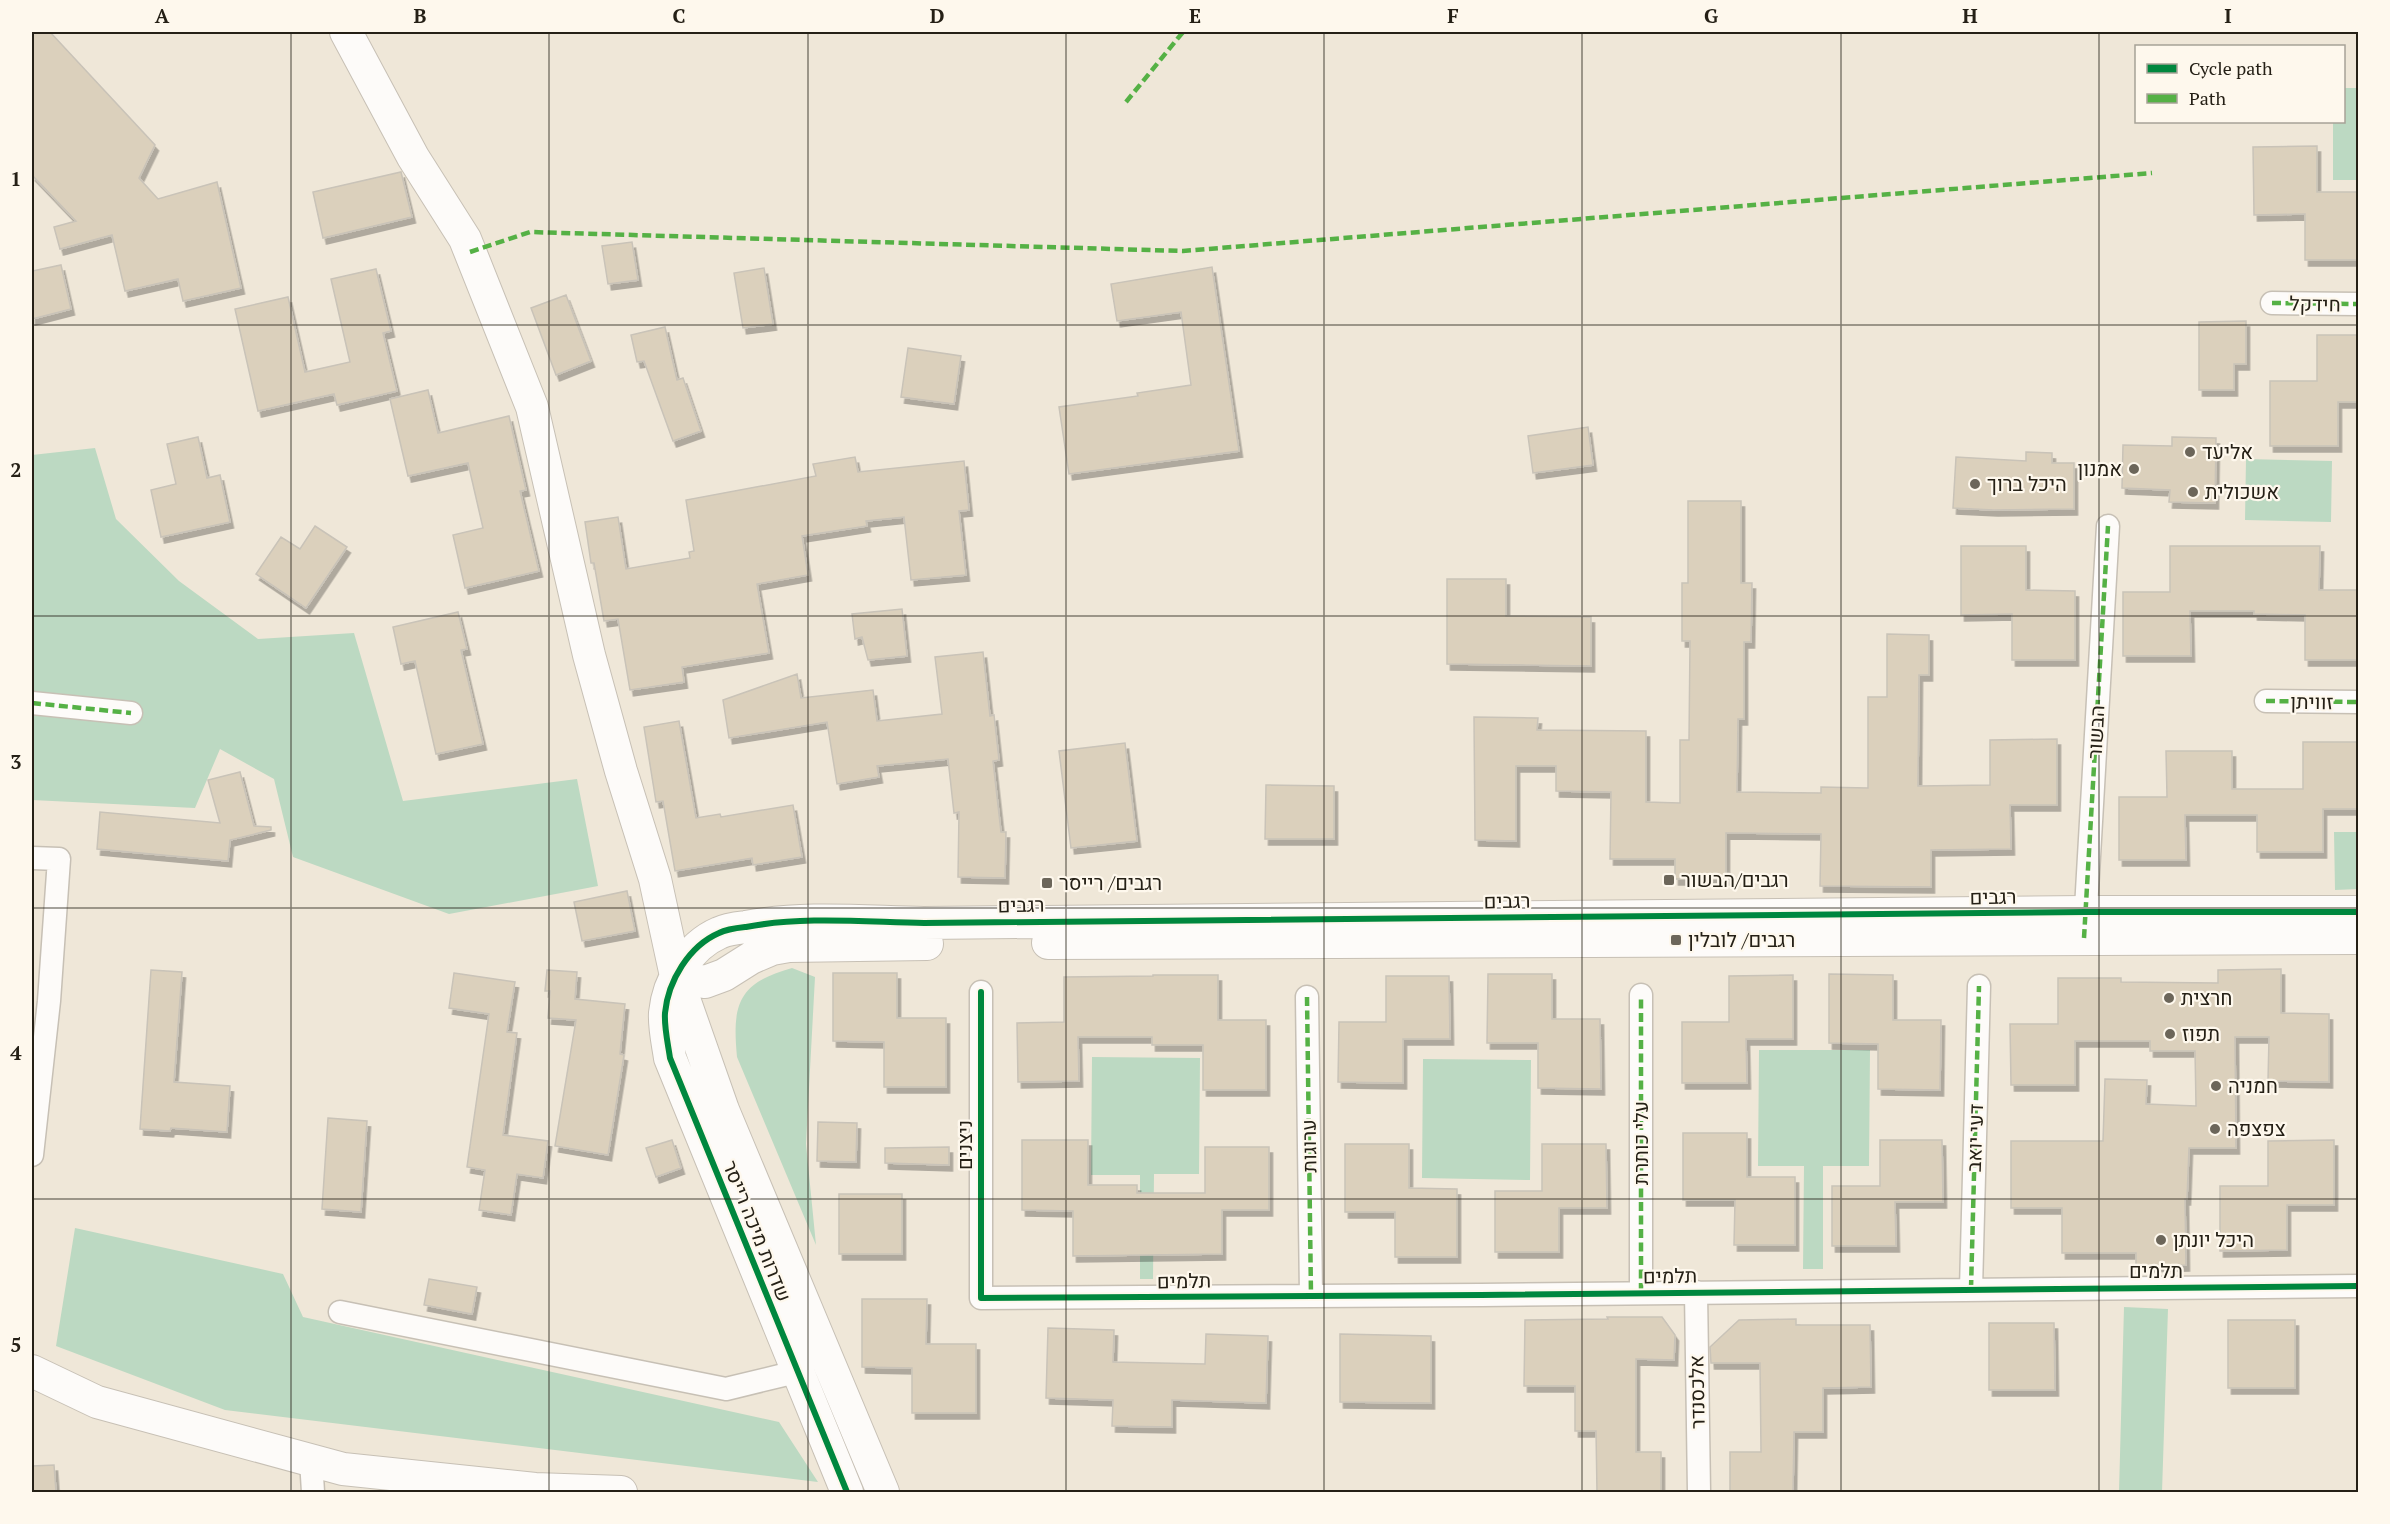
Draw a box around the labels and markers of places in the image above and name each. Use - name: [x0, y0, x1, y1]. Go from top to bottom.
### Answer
- place label: אליעד: [2202, 438, 2253, 465]
- marker: אליעד: [2183, 445, 2197, 459]
- place label: אמנון: [2078, 455, 2122, 482]
- marker: אמנון: [2127, 462, 2141, 476]
- place label: היכל ברוך: [1987, 470, 2067, 497]
- marker: היכל ברוך: [1968, 477, 1982, 491]
- place label: אשכולית: [2205, 478, 2279, 505]
- marker: אשכולית: [2186, 485, 2200, 499]
- place label: רגבים/הבשור: [1681, 866, 1789, 893]
- place label: רגבים/ רייסר: [1059, 869, 1162, 896]
- marker: רגבים/הבשור: [1662, 873, 1676, 887]
- marker: רגבים/ רייסר: [1040, 876, 1054, 890]
- place label: רגבים/ לובלין: [1688, 926, 1795, 953]
- marker: רגבים/ לובלין: [1669, 933, 1683, 947]
- place label: חרצית: [2181, 984, 2232, 1011]
- marker: חרצית: [2162, 991, 2176, 1005]
- place label: תפוז: [2182, 1020, 2220, 1047]
- marker: תפוז: [2163, 1027, 2177, 1041]
- place label: חמניה: [2228, 1072, 2278, 1099]
- marker: חמניה: [2209, 1079, 2223, 1093]
- place label: צפצפה: [2227, 1115, 2286, 1142]
- marker: צפצפה: [2208, 1122, 2222, 1136]
- place label: היכל יונתן: [2173, 1226, 2254, 1253]
- marker: היכל יונתן: [2154, 1233, 2168, 1247]

